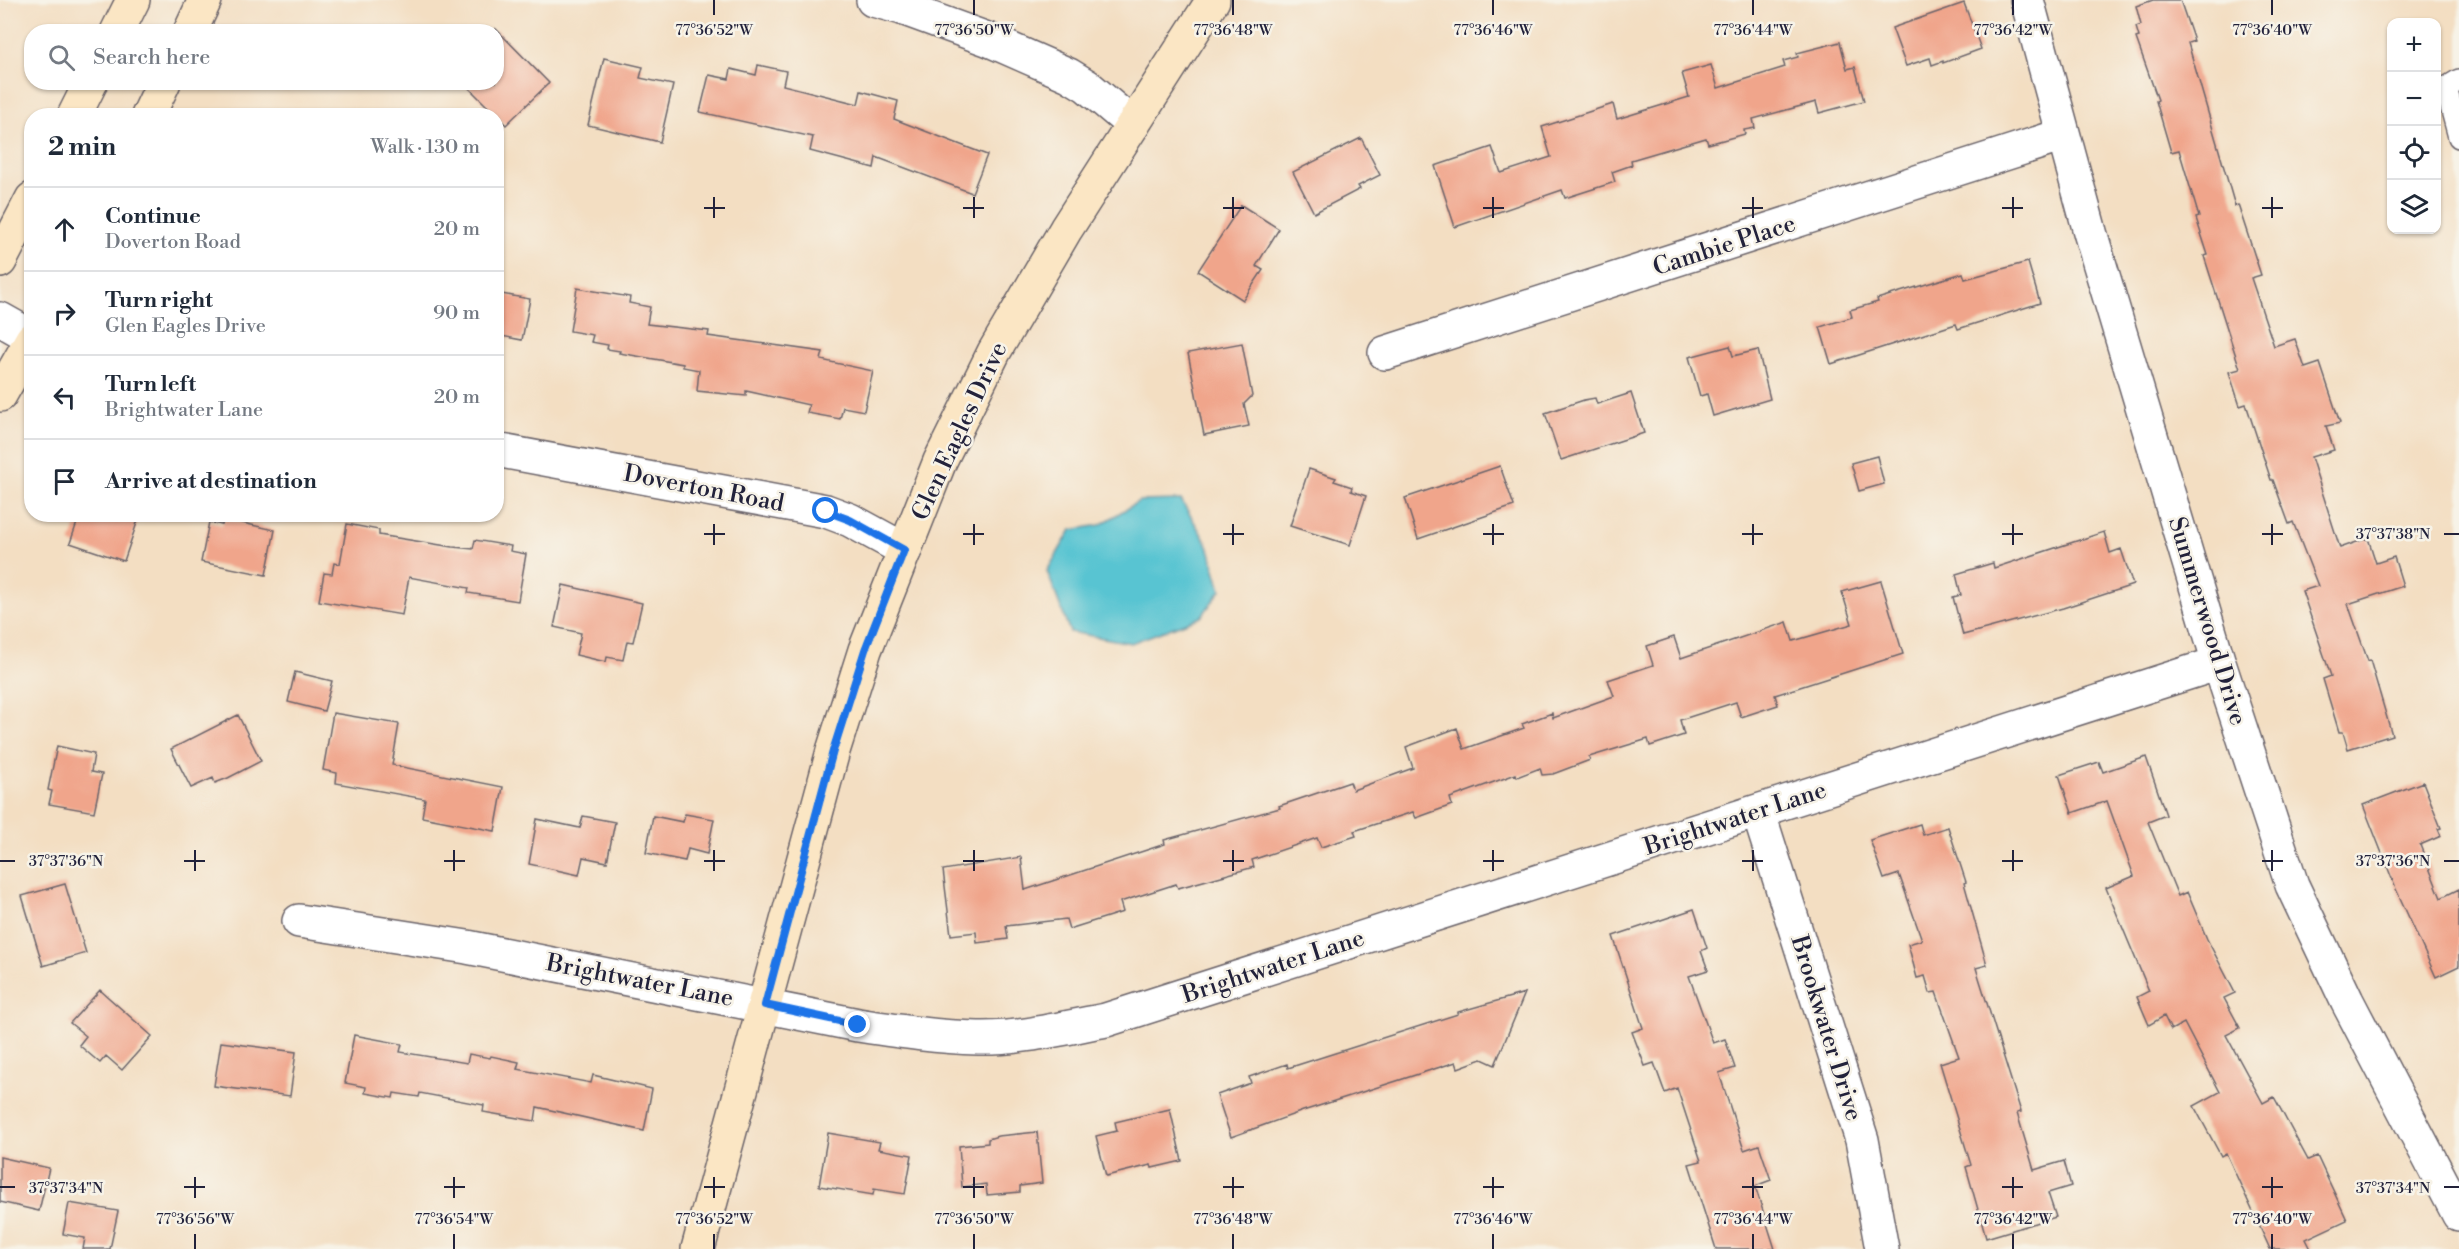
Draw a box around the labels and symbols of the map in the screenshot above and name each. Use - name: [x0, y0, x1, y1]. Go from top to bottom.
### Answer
- text: 77°36'52"W: [675, 21, 753, 40]
- text: 77°36'50"W: [934, 21, 1014, 40]
- text: 77°36'48"W: [1194, 21, 1273, 40]
- text: 77°36'46"W: [1454, 21, 1533, 40]
- text: 77°36'44"W: [1714, 21, 1793, 40]
- text: 77°36'42"W: [1974, 21, 2053, 40]
- text: 77°36'40"W: [2232, 21, 2312, 40]
- street label: Cambie Place: [1649, 209, 1799, 283]
- street label: Glen Eagles Drive: [906, 338, 1014, 525]
- street label: Doverton Road: [621, 459, 787, 519]
- route start: [812, 497, 838, 523]
- street label: Summerwood Drive: [2161, 514, 2253, 729]
- text: 37°37'38"N: [2356, 525, 2430, 544]
- street label: Brightwater Lane: [1639, 775, 1830, 863]
- text: 37°37'36"N: [29, 852, 103, 871]
- text: 37°37'36"N: [2356, 852, 2430, 871]
- street label: Brightwater Lane: [1177, 923, 1368, 1011]
- street label: Brookwater Drive: [1783, 931, 1868, 1125]
- street label: Brightwater Lane: [543, 948, 736, 1014]
- route end: [844, 1011, 870, 1037]
- text: 37°37'34"N: [29, 1179, 103, 1198]
- text: 37°37'34"N: [2356, 1179, 2430, 1198]
- text: 77°36'56"W: [156, 1210, 234, 1229]
- text: 77°36'54"W: [415, 1210, 494, 1229]
- text: 77°36'52"W: [675, 1210, 753, 1229]
- text: 77°36'50"W: [934, 1210, 1014, 1229]
- text: 77°36'48"W: [1194, 1210, 1273, 1229]
- text: 77°36'46"W: [1454, 1210, 1533, 1229]
- text: 77°36'44"W: [1714, 1210, 1793, 1229]
- text: 77°36'42"W: [1974, 1210, 2053, 1229]
- text: 77°36'40"W: [2232, 1210, 2312, 1229]

